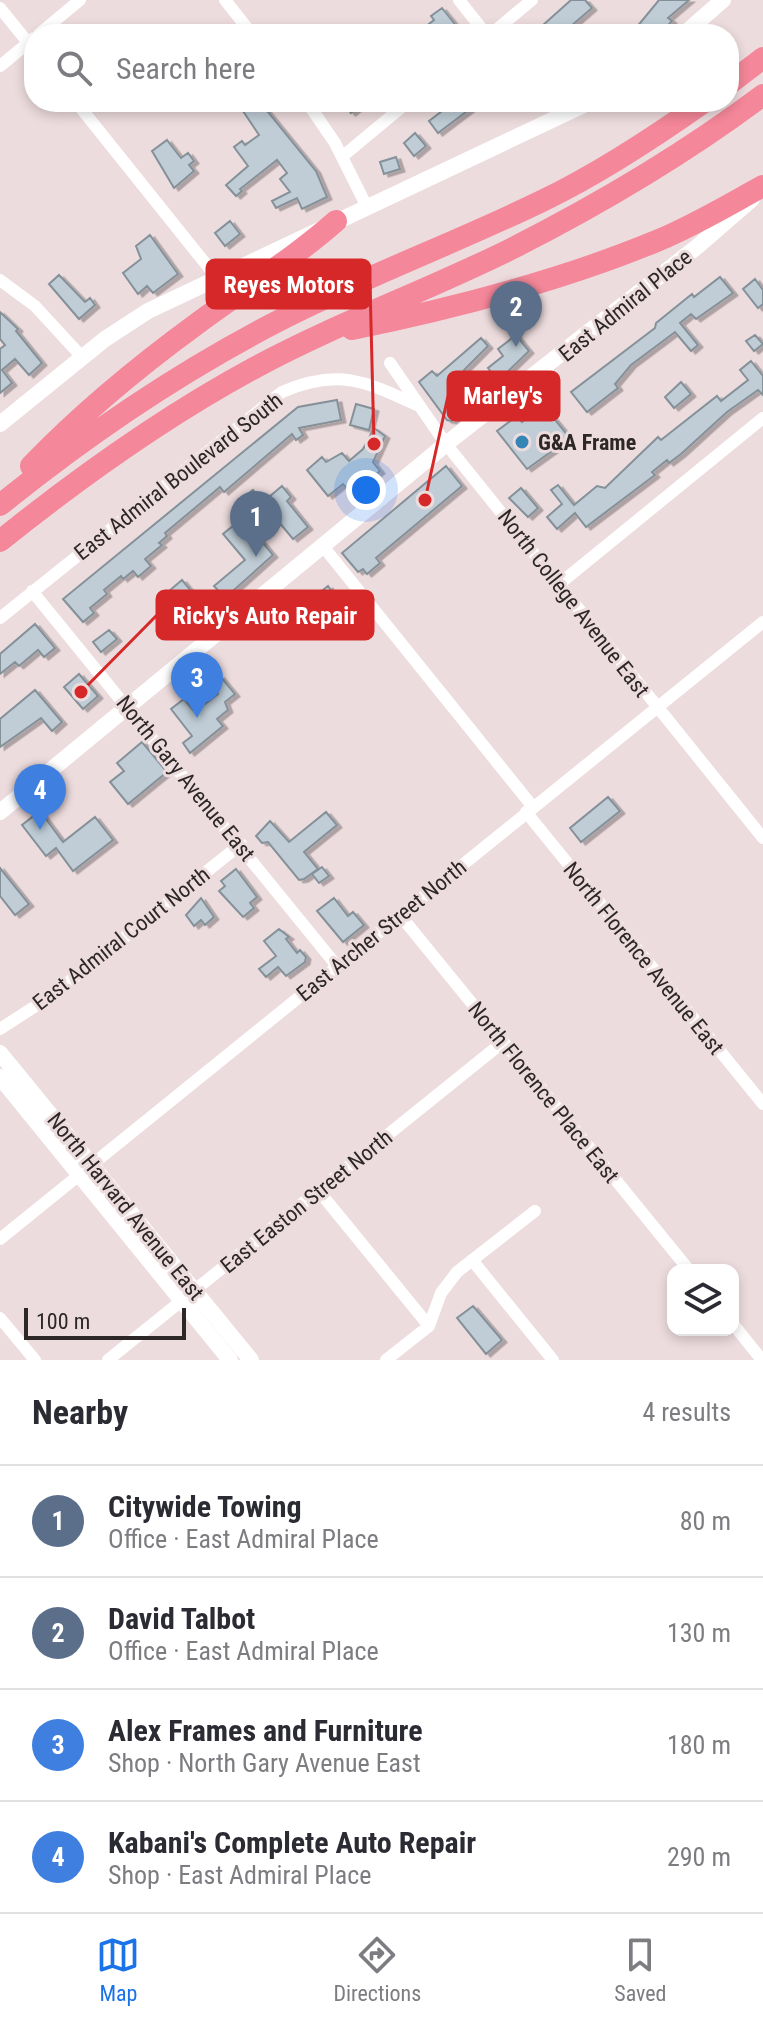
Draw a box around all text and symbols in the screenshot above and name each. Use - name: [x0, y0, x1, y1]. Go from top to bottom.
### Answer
- search box: [24, 24, 739, 112]
- icon: search: [52, 46, 96, 90]
- text: Search here: [116, 51, 256, 86]
- street label: East Admiral Place: [554, 244, 697, 367]
- callout: Reyes Motors: [207, 260, 370, 308]
- text: Reyes Motors: [224, 271, 355, 299]
- pin: 2: [490, 281, 542, 347]
- callout: Marley's: [448, 372, 559, 420]
- text: Marley's: [463, 382, 543, 410]
- street label: East Admiral Boulevard South: [70, 388, 287, 565]
- place label: G&A Frame: [538, 430, 636, 455]
- marker: G&A Frame: [513, 433, 531, 451]
- your location: [346, 470, 386, 510]
- pin: 1: [230, 491, 282, 557]
- street label: North College Avenue East: [493, 505, 654, 702]
- callout: Ricky's Auto Repair: [157, 591, 373, 639]
- text: Ricky's Auto Repair: [173, 602, 357, 630]
- pin: 3: [171, 652, 223, 718]
- street label: North Gary Avenue East: [111, 691, 260, 866]
- pin: 4: [14, 764, 66, 830]
- street label: East Archer Street North: [292, 854, 471, 1006]
- street label: North Florence Avenue East: [558, 857, 729, 1060]
- street label: East Admiral Court North: [28, 862, 215, 1015]
- street label: North Florence Place East: [463, 997, 624, 1188]
- street label: North Harvard Avenue East: [42, 1108, 209, 1305]
- street label: East Easton Street North: [216, 1125, 397, 1278]
- map controls: [667, 1264, 739, 1336]
- button: layers: [667, 1264, 739, 1336]
- scale bar: [24, 1304, 186, 1340]
- text: 100 m: [36, 1309, 90, 1334]
- text: Nearby: [32, 1392, 128, 1432]
- text: 4 results: [642, 1397, 731, 1427]
- text: Citywide Towing: [108, 1489, 302, 1524]
- text: 1: [51, 1506, 65, 1536]
- text: 80 m: [680, 1506, 731, 1536]
- text: Office · East Admiral Place: [108, 1524, 379, 1554]
- text: David Talbot: [108, 1601, 255, 1636]
- text: 2: [51, 1618, 65, 1648]
- text: 130 m: [667, 1618, 731, 1648]
- text: Office · East Admiral Place: [108, 1636, 379, 1666]
- text: Alex Frames and Furniture: [108, 1713, 423, 1748]
- text: 3: [51, 1730, 65, 1760]
- text: 180 m: [667, 1730, 731, 1760]
- text: Shop · North Gary Avenue East: [108, 1748, 421, 1778]
- text: Kabani's Complete Auto Repair: [108, 1825, 476, 1860]
- text: 4: [51, 1842, 65, 1872]
- text: 290 m: [667, 1842, 731, 1872]
- text: Shop · East Admiral Place: [108, 1860, 371, 1890]
- tab: Map: [96, 1933, 140, 2006]
- tab: Directions: [333, 1933, 421, 2006]
- tab: Saved: [614, 1933, 667, 2006]

